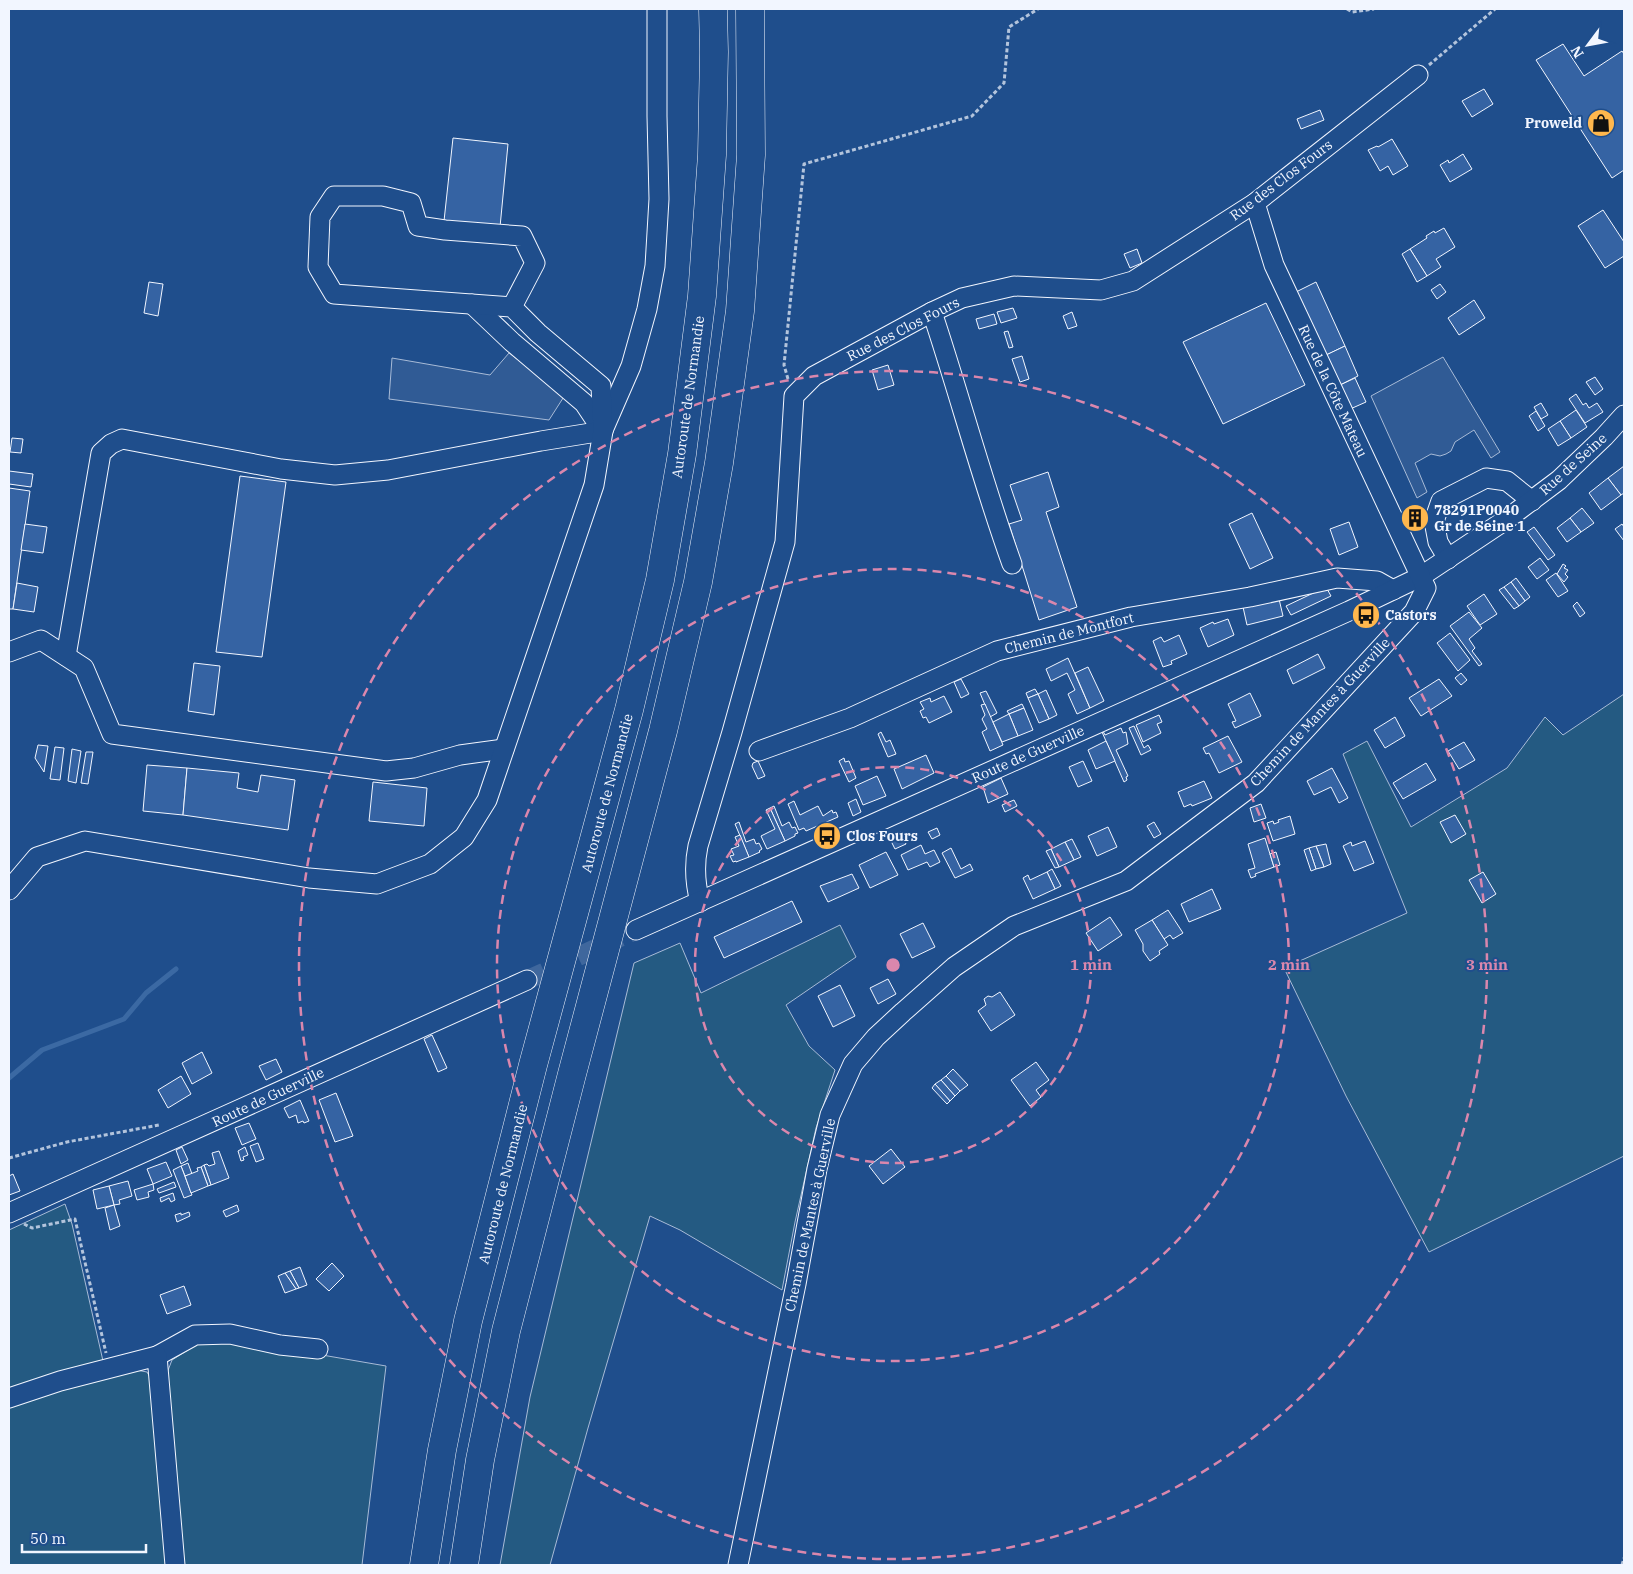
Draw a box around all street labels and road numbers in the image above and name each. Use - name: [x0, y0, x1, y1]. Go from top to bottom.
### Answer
- street label: Rue des Clos Fours: [1226, 135, 1336, 224]
- street label: Rue des Clos Fours: [844, 293, 962, 365]
- street label: Autoroute de Normandie: [668, 315, 708, 479]
- street label: Rue de la Côte Mateau: [1294, 322, 1372, 460]
- street label: Rue de Seine: [1536, 429, 1610, 499]
- street label: Chemin de Montfort: [1003, 608, 1135, 658]
- street label: Chemin de Mantes à Guerville: [1246, 634, 1394, 790]
- street label: Autoroute de Normandie: [577, 712, 637, 874]
- street label: Route de Guerville: [969, 721, 1087, 787]
- street label: Route de Guerville: [209, 1063, 327, 1131]
- street label: Autoroute de Normandie: [474, 1102, 532, 1266]
- street label: Chemin de Mantes à Guerville: [781, 1117, 839, 1313]

